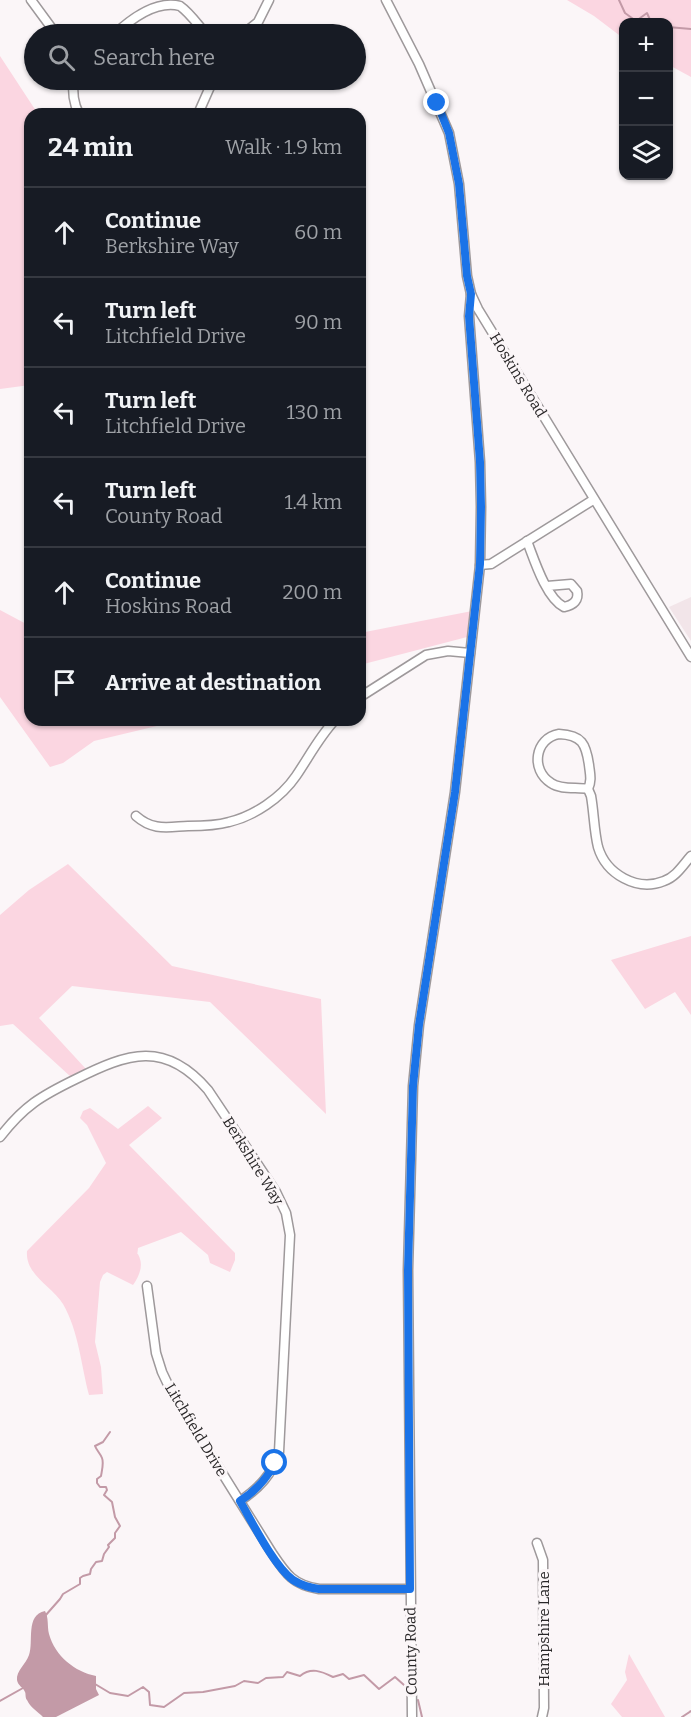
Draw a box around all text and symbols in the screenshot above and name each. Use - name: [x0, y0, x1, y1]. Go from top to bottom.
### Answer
- map controls: [619, 18, 673, 180]
- button: +: [619, 18, 673, 72]
- search box: [24, 24, 366, 90]
- icon: search: [45, 41, 78, 74]
- text: Search here: [93, 44, 215, 71]
- button: −: [619, 72, 673, 126]
- route end: [423, 89, 449, 115]
- button: layers: [619, 126, 673, 180]
- text: 24 min: [48, 132, 133, 163]
- text: Walk · 1.9 km: [225, 135, 342, 159]
- text: Continue: [105, 207, 201, 234]
- icon: ahead: [48, 216, 81, 249]
- text: 60 m: [294, 220, 342, 244]
- text: Berkshire Way: [105, 234, 239, 258]
- text: Turn left: [105, 297, 197, 324]
- icon: left: [48, 306, 81, 339]
- text: 90 m: [294, 310, 342, 334]
- text: Litchfield Drive: [105, 324, 246, 348]
- street label: Hoskins Road: [486, 330, 550, 420]
- text: Turn left: [105, 387, 197, 414]
- icon: left: [48, 396, 81, 429]
- text: 130 m: [287, 400, 342, 424]
- text: Litchfield Drive: [105, 414, 246, 438]
- text: Turn left: [105, 477, 197, 504]
- icon: left: [48, 486, 81, 519]
- text: 1.4 km: [284, 490, 342, 514]
- text: County Road: [105, 504, 223, 528]
- text: Continue: [105, 567, 201, 594]
- icon: ahead: [48, 576, 81, 609]
- text: 200 m: [282, 580, 342, 604]
- text: Hoskins Road: [105, 594, 232, 618]
- icon: arrive: [48, 666, 81, 699]
- text: Arrive at destination: [105, 669, 321, 696]
- street label: Berkshire Way: [219, 1114, 287, 1208]
- street label: Litchfield Drive: [161, 1380, 231, 1480]
- route start: [261, 1449, 287, 1475]
- street label: Hampshire Lane: [535, 1571, 553, 1687]
- street label: County Road: [401, 1607, 421, 1695]

